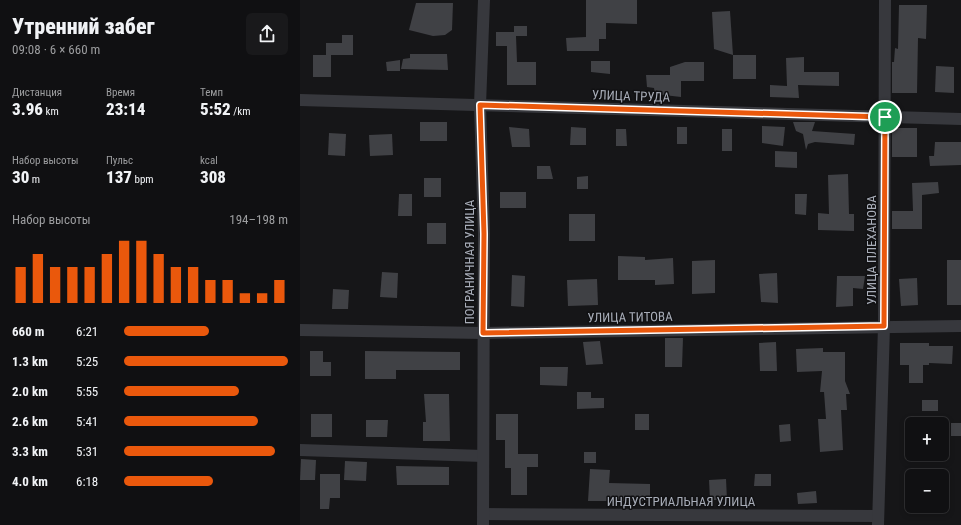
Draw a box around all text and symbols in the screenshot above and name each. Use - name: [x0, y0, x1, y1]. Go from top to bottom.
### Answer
- button: share: [246, 13, 288, 55]
- text: Утренний забег: [12, 14, 155, 39]
- text: 09:08 · 6 × 660 m: [12, 42, 100, 57]
- text: Дистанция: [12, 86, 62, 99]
- text: Время: [106, 86, 135, 99]
- text: Темп: [200, 86, 223, 99]
- street label: УЛИЦА ТРУДА: [592, 87, 671, 105]
- text: 3.96: [12, 99, 43, 119]
- text: 23:14: [106, 99, 145, 119]
- text: 5:52: [200, 99, 231, 119]
- pin: [868, 100, 902, 134]
- text: km: [43, 105, 59, 118]
- text: /km: [231, 105, 251, 118]
- icon: arrive: [874, 106, 896, 128]
- text: Набор высоты: [12, 154, 79, 167]
- text: Пульс: [106, 154, 133, 167]
- text: kcal: [200, 154, 218, 167]
- text: 30: [12, 167, 29, 187]
- text: 137: [106, 167, 132, 187]
- text: 308: [200, 167, 226, 187]
- text: m: [29, 173, 40, 186]
- text: bpm: [132, 173, 154, 186]
- street label: УЛИЦА ПЛЕХАНОВА: [864, 195, 879, 305]
- street label: ПОГРАНИЧНАЯ УЛИЦА: [462, 199, 477, 324]
- text: Набор высоты: [12, 212, 91, 227]
- text: 194–198 m: [229, 212, 288, 227]
- street label: УЛИЦА ТИТОВА: [587, 309, 673, 325]
- text: 660 m: [12, 324, 44, 339]
- text: 6:21: [76, 324, 98, 339]
- text: 1.3 km: [12, 354, 48, 369]
- text: 5:25: [76, 354, 98, 369]
- text: 2.0 km: [12, 384, 48, 399]
- text: 5:55: [76, 384, 98, 399]
- text: 2.6 km: [12, 414, 48, 429]
- text: 5:41: [76, 414, 98, 429]
- map controls: [905, 417, 949, 513]
- button: +: [905, 417, 949, 461]
- text: 3.3 km: [12, 444, 48, 459]
- text: 5:31: [76, 444, 98, 459]
- button: −: [905, 469, 949, 513]
- text: 4.0 km: [12, 474, 48, 489]
- text: 6:18: [76, 474, 98, 489]
- street label: ИНДУСТРИАЛЬНАЯ УЛИЦА: [607, 494, 756, 509]

